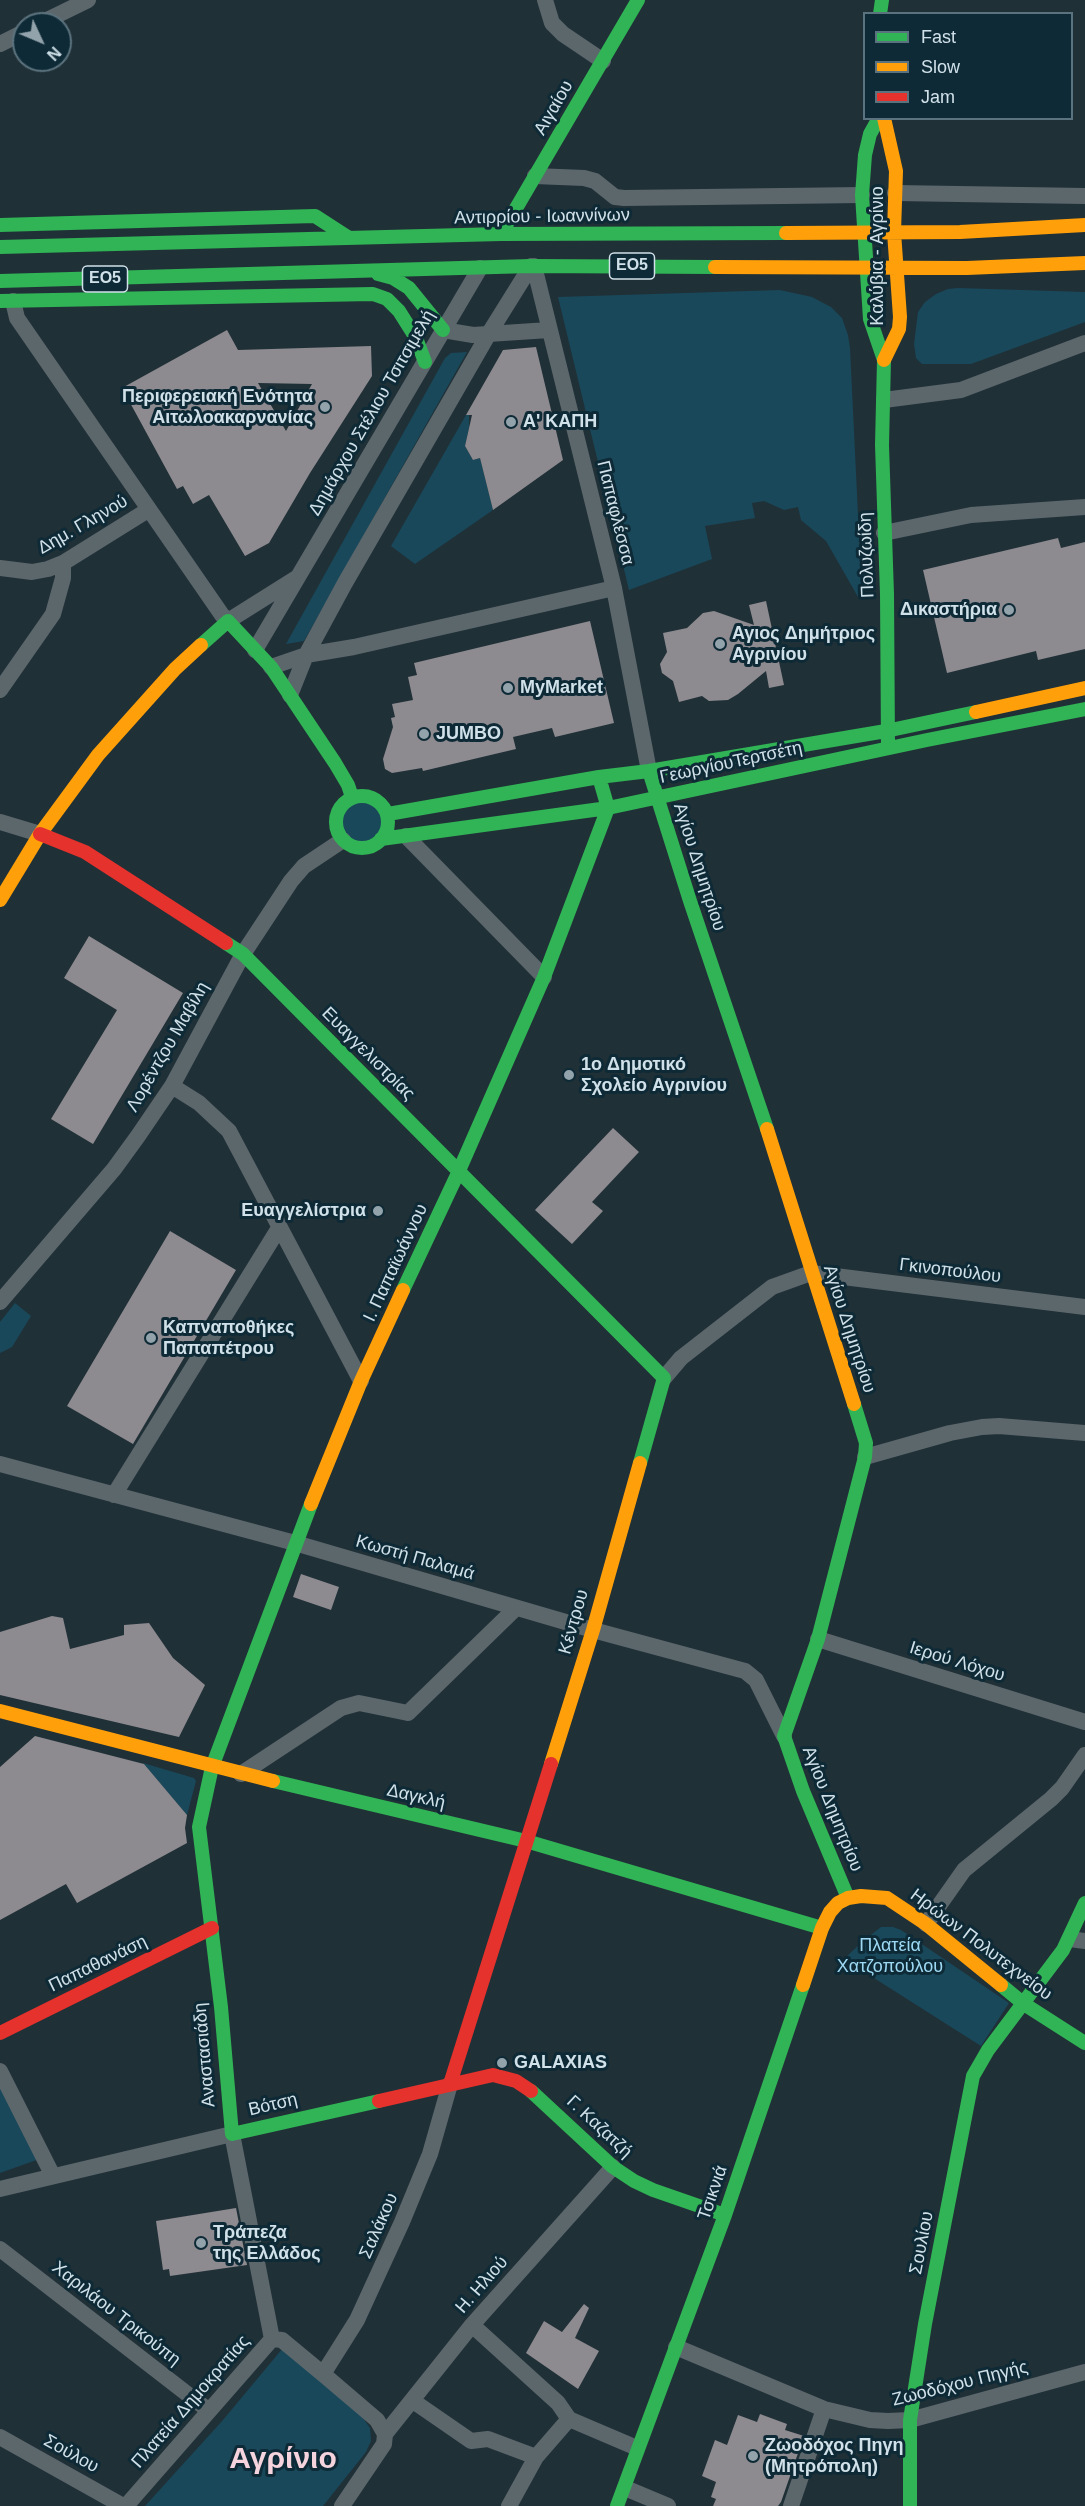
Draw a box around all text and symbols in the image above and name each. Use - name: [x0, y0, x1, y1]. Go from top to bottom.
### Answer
- north arrow: [12, 12, 72, 72]
- legend: [863, 12, 1073, 120]
- text: Fast: [921, 27, 956, 47]
- text: N: [44, 43, 64, 64]
- text: Slow: [921, 57, 960, 77]
- street label: Αιγαίου: [530, 77, 578, 139]
- text: Jam: [921, 87, 955, 107]
- street label: Καλύβια - Αγρίνιο: [867, 186, 889, 326]
- street label: Αντιρρίου - Ιωαννίνων: [454, 205, 630, 229]
- road number: ΕΟ5: [610, 253, 654, 279]
- road number: ΕΟ5: [82, 266, 128, 292]
- street label: Δημάρχου Στέλιου Τσιτσιμελή: [304, 306, 440, 520]
- place label: Περιφερειακή Ενότητα Αιτωλοακαρνανίας: [122, 386, 313, 428]
- marker: Περιφερειακή Ενότητα Αιτωλοακαρνανίας: [318, 400, 332, 414]
- place label: Α' ΚΑΠΗ: [523, 411, 597, 433]
- marker: Α' ΚΑΠΗ: [504, 415, 518, 429]
- street label: Παπαφλέσσα: [592, 458, 638, 568]
- street label: Δημ. Γληνού: [34, 491, 132, 559]
- street label: Πολυζωίδη: [855, 512, 879, 598]
- place label: Δικαστήρια: [900, 599, 997, 621]
- marker: Δικαστήρια: [1002, 603, 1016, 617]
- place label: Αγιος Δημήτριος Αγρινίου: [732, 623, 875, 666]
- marker: Αγιος Δημήτριος Αγρινίου: [713, 637, 727, 651]
- place label: MyMarket: [520, 677, 603, 699]
- marker: MyMarket: [501, 681, 515, 695]
- place label: JUMBO: [436, 723, 501, 745]
- marker: JUMBO: [417, 727, 431, 741]
- street label: ΓεωργίουΤερτσέτη: [658, 737, 804, 789]
- street label: Αγίου Δημητρίου: [668, 800, 730, 934]
- street label: Λορέντζου Μαβίλη: [122, 978, 214, 1116]
- street label: Ευαγγελιστρίας: [317, 1003, 419, 1105]
- place label: 1ο Δημοτικό Σχολείο Αγρινίου: [581, 1054, 727, 1096]
- marker: 1ο Δημοτικό Σχολείο Αγρινίου: [562, 1068, 576, 1082]
- place label: Ευαγγελίστρια: [241, 1200, 366, 1222]
- street label: Ι. Παπαϊωάννου: [359, 1201, 433, 1325]
- marker: Ευαγγελίστρια: [371, 1204, 385, 1218]
- street label: Γκινοπούλου: [898, 1254, 1002, 1288]
- street label: Αγίου Δημητρίου: [818, 1262, 880, 1396]
- place label: Καπναποθήκες Παπαπέτρου: [163, 1317, 294, 1360]
- marker: Καπναποθήκες Παπαπέτρου: [144, 1331, 158, 1345]
- street label: Κωστή Παλαμά: [353, 1531, 477, 1585]
- street label: Κέντρου: [554, 1587, 594, 1657]
- street label: Ιερού Λόχου: [907, 1637, 1007, 1687]
- street label: Αγίου Δημητρίου: [797, 1743, 867, 1875]
- street label: Δαγκλή: [385, 1780, 447, 1814]
- street label: Ηρώων Πολυτεχνείου: [906, 1885, 1056, 2005]
- street label: Παπαθανάση: [45, 1931, 151, 1997]
- park label: Πλατεία Χατζοπούλου: [837, 1935, 943, 1978]
- street label: Αναστασιάδη: [190, 2002, 220, 2108]
- place label: GALAXIAS: [514, 2052, 607, 2074]
- marker: GALAXIAS: [495, 2056, 509, 2070]
- street label: Βότση: [246, 2089, 300, 2121]
- street label: Γ. Καζατζή: [562, 2091, 636, 2163]
- street label: Τσικνιά: [694, 2163, 732, 2223]
- street label: Σαλάκου: [355, 2190, 403, 2262]
- street label: Σουλίου: [905, 2210, 939, 2276]
- place label: Τράπεζα της Ελλάδος: [213, 2222, 321, 2264]
- marker: Τράπεζα της Ελλάδος: [194, 2236, 208, 2250]
- street label: Η. Ηλιού: [451, 2252, 513, 2318]
- street label: Χαριλάου Τρικούπη: [48, 2257, 184, 2371]
- street label: Πλατεία Δημοκρατίας: [127, 2331, 255, 2473]
- street label: Ζωοδόχου Πηγής: [890, 2357, 1030, 2411]
- street label: Σούλου: [40, 2430, 102, 2478]
- place label: Ζωοδόχος Πηγη (Μητρόπολη): [765, 2435, 904, 2478]
- district label: Αγρίνιο: [229, 2442, 337, 2478]
- marker: Ζωοδόχος Πηγη (Μητρόπολη): [746, 2449, 760, 2463]

